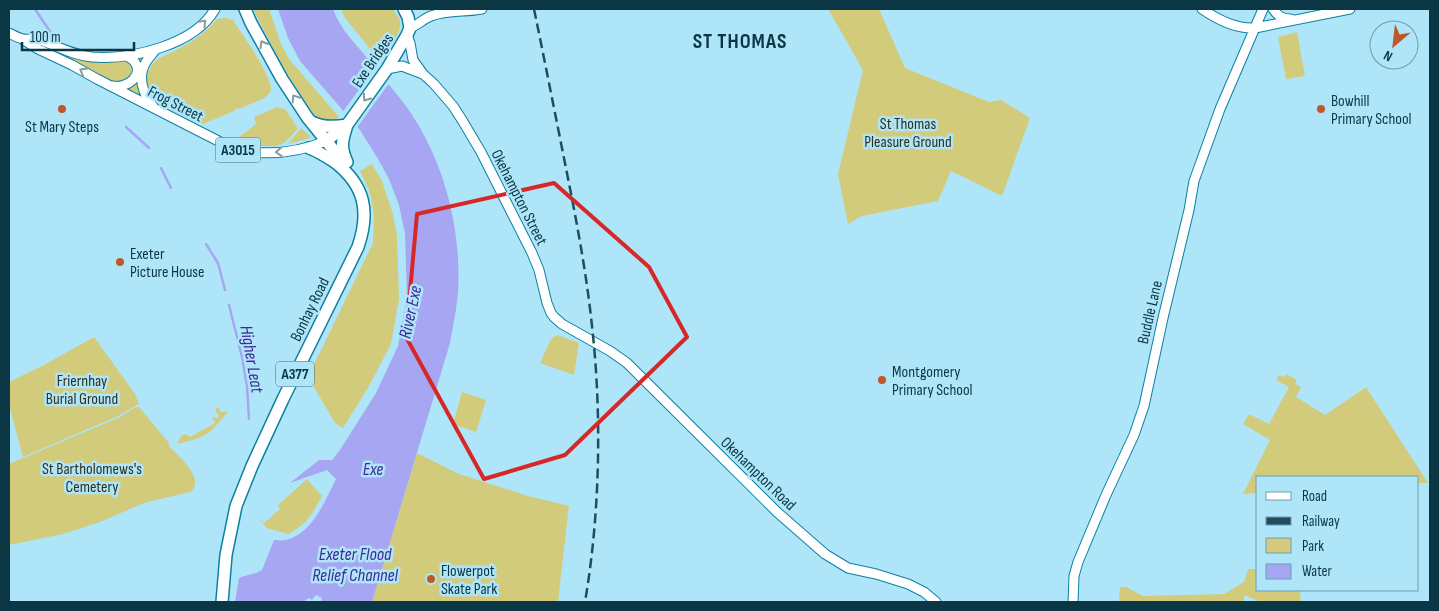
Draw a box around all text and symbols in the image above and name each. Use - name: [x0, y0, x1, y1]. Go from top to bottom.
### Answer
- scale bar: [22, 20, 135, 52]
- one-way arrow: [197, 20, 206, 29]
- north arrow: [1369, 20, 1419, 70]
- text: 100 m: [30, 28, 61, 47]
- district label: ST THOMAS: [693, 29, 787, 54]
- street label: Exe Bridges: [348, 30, 398, 92]
- one-way arrow: [259, 41, 269, 50]
- text: N: [1381, 47, 1395, 65]
- one-way arrow: [79, 67, 88, 77]
- street label: Frog Street: [144, 82, 206, 126]
- one-way arrow: [363, 92, 372, 101]
- place label: Bowhill Primary School: [1331, 92, 1412, 129]
- one-way arrow: [291, 94, 301, 103]
- marker: St Mary Steps: [56, 103, 68, 115]
- marker: Bowhill Primary School: [1315, 103, 1327, 115]
- park label: St Thomas Pleasure Ground: [864, 115, 952, 152]
- place label: St Mary Steps: [25, 118, 99, 137]
- road number: A3015: [216, 138, 260, 162]
- one-way arrow: [275, 146, 283, 157]
- street label: Okehampton Street: [486, 147, 551, 249]
- place label: Exeter Picture House: [130, 245, 205, 282]
- marker: Exeter Picture House: [114, 256, 126, 268]
- street label: Bonhay Road: [287, 275, 334, 345]
- street label: Buddle Lane: [1134, 279, 1167, 346]
- water label: River Exe: [395, 284, 426, 340]
- water label: Higher Leat: [235, 324, 268, 395]
- road number: A377: [276, 362, 314, 386]
- place label: Montgomery Primary School: [892, 363, 973, 400]
- park label: Friernhay Burial Ground: [46, 372, 118, 409]
- marker: Montgomery Primary School: [876, 374, 888, 386]
- street label: Okehampton Road: [716, 433, 800, 515]
- water label: Exe: [363, 459, 383, 480]
- park label: St Bartholomews's Cemetery: [42, 460, 142, 497]
- legend: [1256, 476, 1419, 591]
- text: Road: [1302, 487, 1327, 506]
- text: Railway: [1302, 512, 1340, 531]
- text: Park: [1302, 537, 1324, 556]
- water label: Exeter Flood Relief Channel: [312, 544, 399, 586]
- place label: Flowerpot Skate Park: [441, 562, 497, 599]
- text: Water: [1302, 562, 1333, 581]
- marker: Flowerpot Skate Park: [425, 573, 437, 585]

